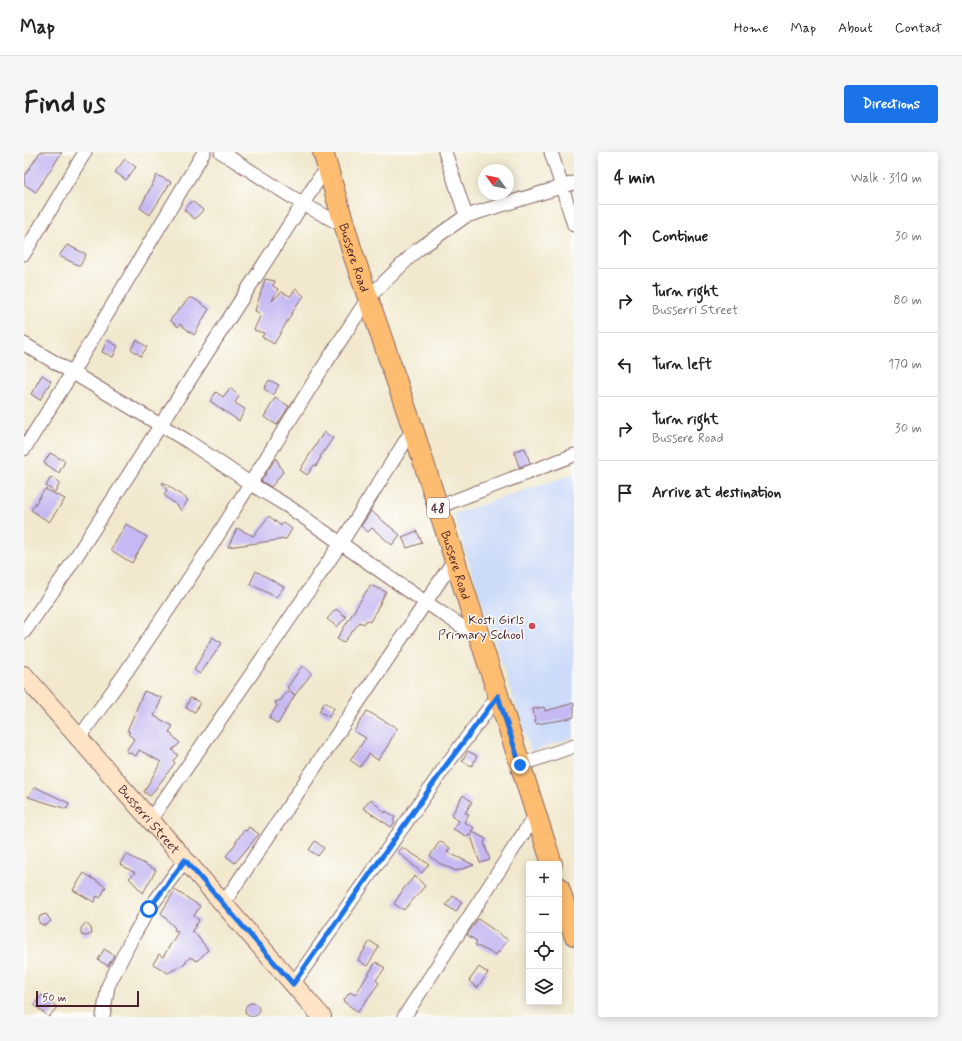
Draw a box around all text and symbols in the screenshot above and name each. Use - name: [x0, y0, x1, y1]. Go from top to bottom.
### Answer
- text: Map: [20, 15, 55, 40]
- text: Home: [734, 19, 768, 37]
- text: Map: [790, 19, 816, 37]
- text: About: [838, 19, 873, 37]
- text: Contact: [895, 19, 942, 37]
- button: Directions: [844, 85, 938, 123]
- text: Find us: [24, 86, 105, 123]
- north arrow: [478, 164, 514, 200]
- text: 4 min: [614, 167, 655, 189]
- text: Walk · 310 m: [851, 170, 922, 187]
- street label: Bussere Road: [334, 221, 372, 295]
- icon: ahead: [614, 226, 636, 248]
- text: Continue: [652, 227, 708, 247]
- text: 30 m: [895, 228, 922, 245]
- text: Turn right: [652, 282, 719, 302]
- icon: right: [614, 290, 636, 312]
- text: 80 m: [893, 292, 922, 309]
- text: Busserri Street: [652, 302, 738, 319]
- icon: left: [614, 354, 636, 376]
- text: Turn left: [652, 355, 712, 375]
- text: 170 m: [888, 356, 922, 373]
- text: Turn right: [652, 410, 719, 430]
- icon: right: [614, 418, 636, 440]
- text: 30 m: [895, 420, 922, 437]
- text: Bussere Road: [652, 430, 723, 447]
- icon: arrive: [614, 482, 636, 504]
- text: Arrive at destination: [652, 483, 781, 503]
- road number: 48: [427, 498, 449, 518]
- street label: Bussere Road: [436, 529, 474, 602]
- place label: Kosti Girls Primary School: [438, 612, 524, 644]
- marker: Kosti Girls Primary School: [527, 621, 537, 631]
- route end: [511, 756, 529, 774]
- street label: Busserri Street: [114, 782, 183, 858]
- map controls: [526, 861, 562, 1005]
- button: +: [526, 861, 562, 897]
- button: −: [526, 897, 562, 933]
- route start: [140, 900, 158, 918]
- button: locate: [526, 933, 562, 969]
- button: layers: [526, 969, 562, 1005]
- scale bar: [36, 989, 139, 1008]
- text: 50 m: [42, 991, 67, 1005]

